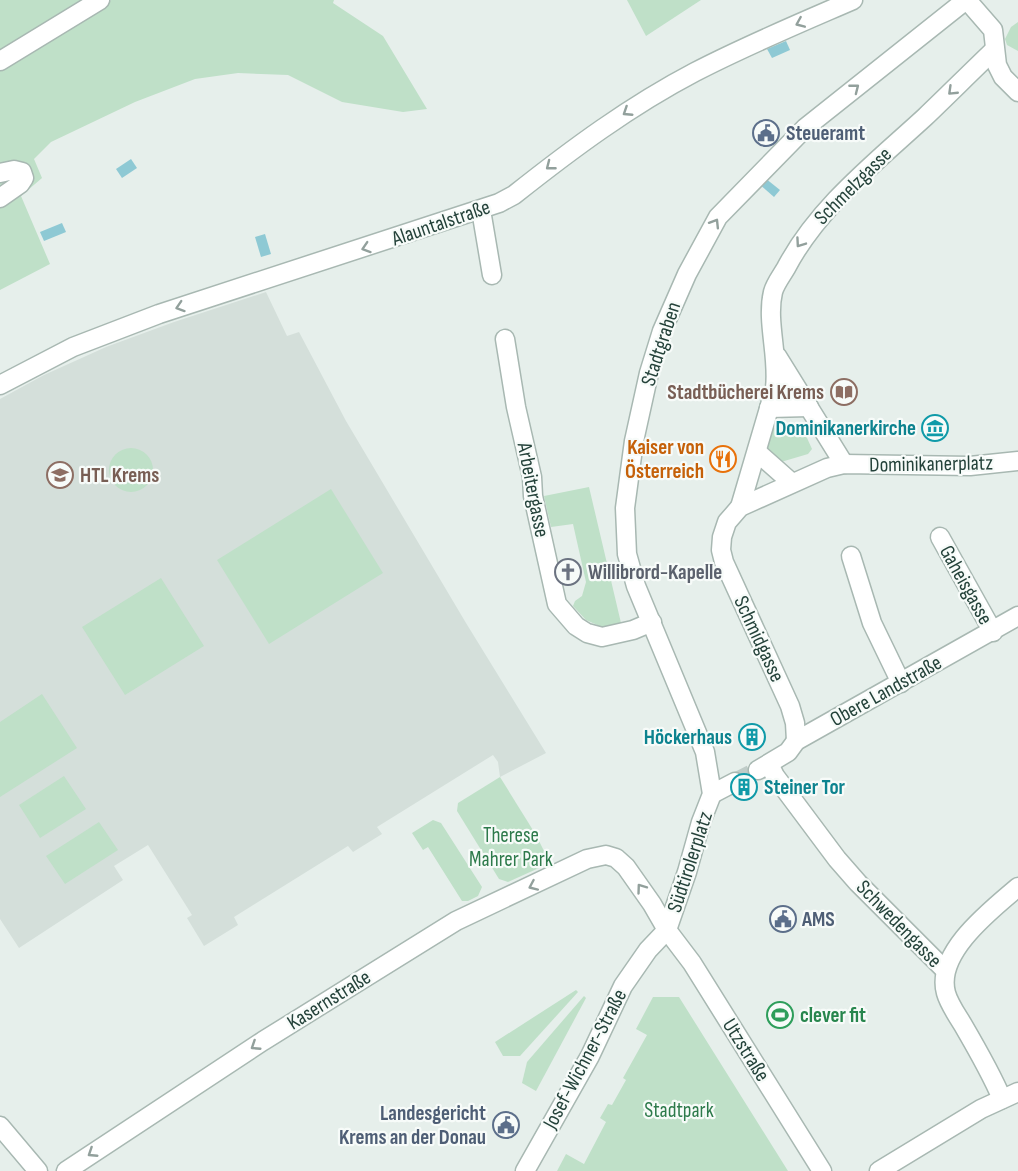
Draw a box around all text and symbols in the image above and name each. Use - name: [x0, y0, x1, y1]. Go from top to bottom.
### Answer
- one-way arrow: [795, 16, 806, 28]
- one-way arrow: [949, 83, 960, 94]
- one-way arrow: [848, 85, 859, 96]
- one-way arrow: [622, 105, 633, 116]
- public building icon: Steueramt: [751, 118, 781, 148]
- place label: Steueramt: [786, 121, 865, 146]
- street label: Schmelzgasse: [809, 142, 897, 230]
- one-way arrow: [546, 159, 557, 170]
- street label: Alauntalstraße: [388, 195, 494, 252]
- one-way arrow: [708, 219, 720, 229]
- one-way arrow: [796, 237, 807, 248]
- one-way arrow: [361, 241, 372, 253]
- street label: Stadtgraben: [636, 299, 686, 389]
- one-way arrow: [175, 300, 186, 313]
- library icon: Stadtbücherei Krems: [829, 377, 859, 407]
- place label: Stadtbücherei Krems: [667, 380, 824, 405]
- museum icon: Dominikanerkirche: [920, 413, 950, 443]
- place label: Dominikanerkirche: [775, 416, 916, 441]
- place label: Kaiser von Österreich: [625, 435, 704, 484]
- street label: Arbeitergasse: [511, 439, 554, 540]
- restaurant icon: Kaiser von Österreich: [708, 444, 738, 474]
- street label: Dominikanerplatz: [869, 450, 994, 478]
- school or university icon: HTL Krems: [45, 460, 75, 490]
- place label: HTL Krems: [80, 463, 159, 488]
- street label: Gaheisgasse: [934, 541, 998, 629]
- church icon: Willibrord-Kapelle: [553, 557, 583, 587]
- place label: Willibrord-Kapelle: [588, 560, 722, 585]
- street label: Schmidgasse: [728, 592, 790, 686]
- street label: Obere Landstraße: [826, 650, 946, 732]
- building icon: Höckerhaus: [737, 722, 767, 752]
- place label: Höckerhaus: [644, 725, 732, 750]
- building icon: Steiner Tor: [729, 772, 759, 802]
- place label: Steiner Tor: [764, 775, 846, 800]
- street label: Südtirolerplatz: [662, 808, 718, 916]
- park label: Therese Mahrer Park: [469, 823, 553, 872]
- street label: Schwedengasse: [851, 875, 947, 973]
- one-way arrow: [528, 879, 539, 891]
- one-way arrow: [637, 884, 648, 895]
- public building icon: AMS: [768, 904, 798, 934]
- place label: AMS: [801, 907, 835, 932]
- street label: Kasernstraße: [283, 965, 375, 1035]
- street label: Josef-Wichner-Straße: [537, 985, 632, 1134]
- sports icon: clever fit: [765, 1000, 795, 1030]
- place label: clever fit: [800, 1003, 866, 1028]
- street label: Utzstraße: [717, 1014, 775, 1086]
- one-way arrow: [251, 1039, 262, 1050]
- park label: Stadtpark: [644, 1098, 714, 1123]
- place label: Landesgericht Krems an der Donau: [339, 1101, 486, 1150]
- public building icon: Landesgericht Krems an der Donau: [491, 1110, 521, 1140]
- one-way arrow: [88, 1146, 99, 1157]

